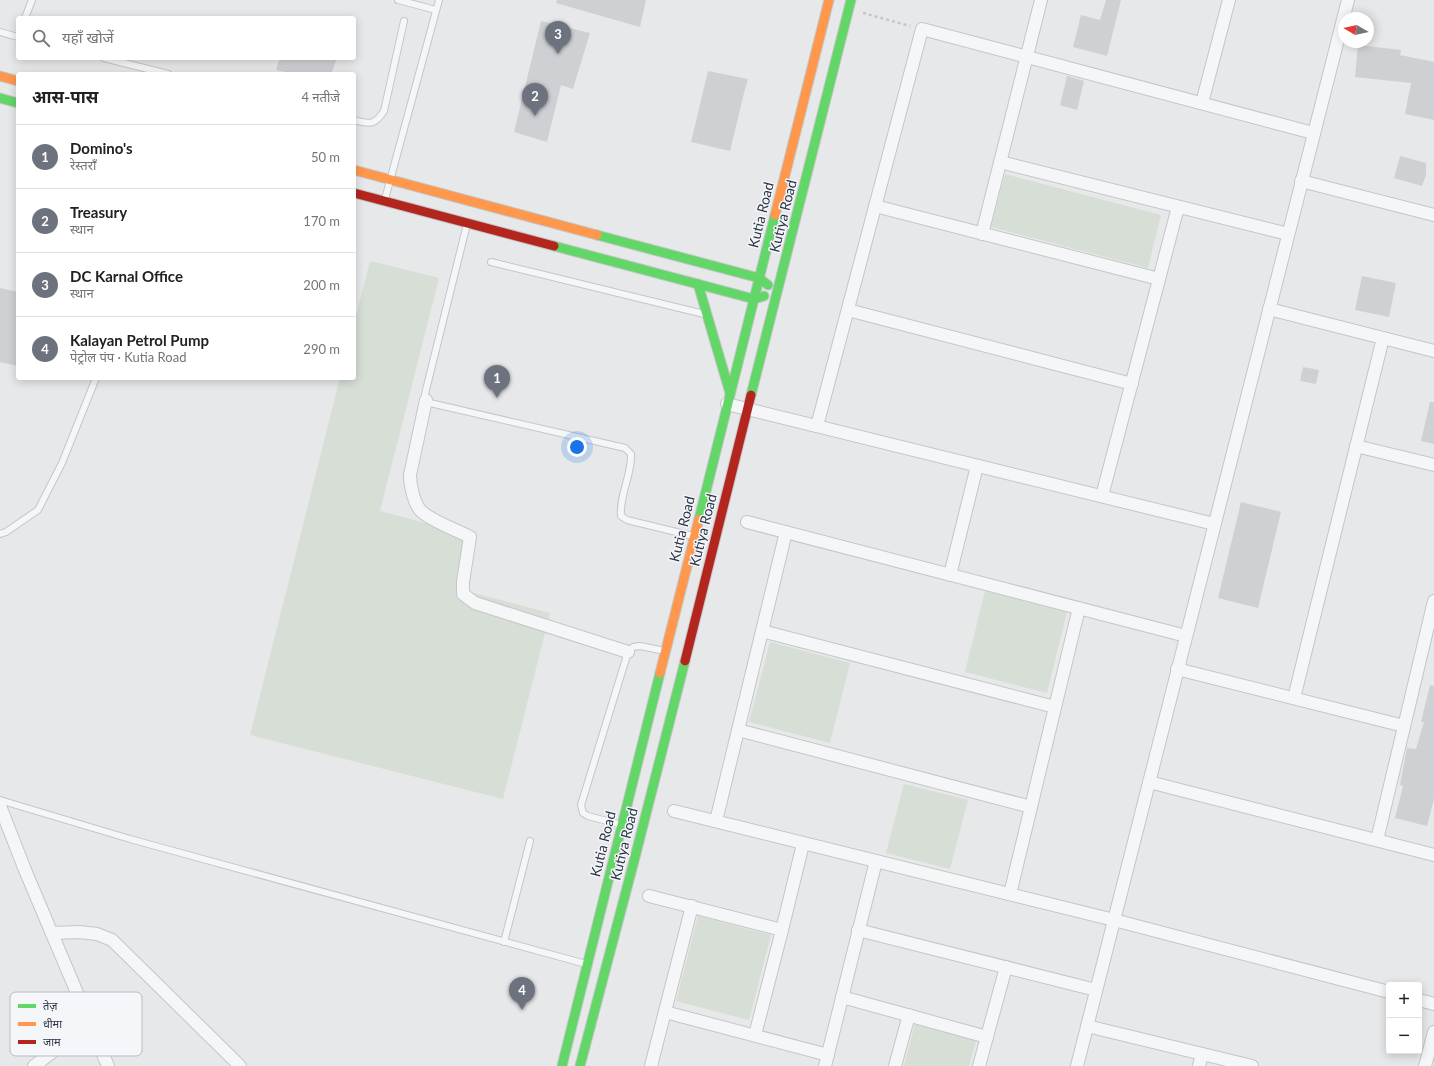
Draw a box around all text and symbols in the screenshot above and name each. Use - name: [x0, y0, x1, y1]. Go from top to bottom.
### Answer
- north arrow: [1338, 12, 1374, 48]
- search box: [16, 16, 356, 60]
- pin: 3: [545, 21, 571, 54]
- icon: search: [30, 27, 52, 49]
- text: यहाँ खोजें: [62, 28, 114, 46]
- pin: 2: [522, 83, 548, 116]
- text: आस-पास: [32, 86, 98, 107]
- text: 4 नतीजे: [301, 89, 340, 105]
- text: Domino's: [70, 139, 133, 157]
- text: 1: [41, 149, 49, 165]
- text: 50 m: [311, 149, 340, 165]
- text: रेस्तराँ: [70, 157, 96, 173]
- street label: Kutiya Road: [765, 178, 800, 254]
- street label: Kutia Road: [744, 180, 777, 249]
- text: Treasury: [70, 203, 127, 221]
- text: 2: [41, 213, 49, 229]
- text: 170 m: [303, 213, 340, 229]
- text: स्थान: [70, 221, 94, 237]
- text: DC Karnal Office: [70, 267, 183, 285]
- text: 3: [41, 277, 49, 293]
- text: 200 m: [303, 277, 340, 293]
- text: स्थान: [70, 285, 94, 301]
- text: Kalayan Petrol Pump: [70, 331, 209, 349]
- text: 4: [41, 341, 49, 357]
- text: 290 m: [303, 341, 340, 357]
- text: पेट्रोल पंप · Kutia Road: [70, 349, 186, 365]
- pin: 1: [484, 365, 510, 398]
- your location: [567, 437, 587, 457]
- street label: Kutiya Road: [685, 492, 720, 568]
- street label: Kutia Road: [665, 494, 698, 563]
- street label: Kutiya Road: [606, 806, 641, 882]
- street label: Kutia Road: [586, 809, 619, 878]
- pin: 4: [509, 977, 535, 1010]
- map controls: [1386, 982, 1422, 1054]
- button: +: [1386, 982, 1422, 1018]
- legend: [10, 992, 142, 1056]
- text: तेज़: [43, 999, 58, 1012]
- text: धीमा: [43, 1017, 62, 1030]
- button: −: [1386, 1018, 1422, 1054]
- text: जाम: [43, 1035, 61, 1048]

